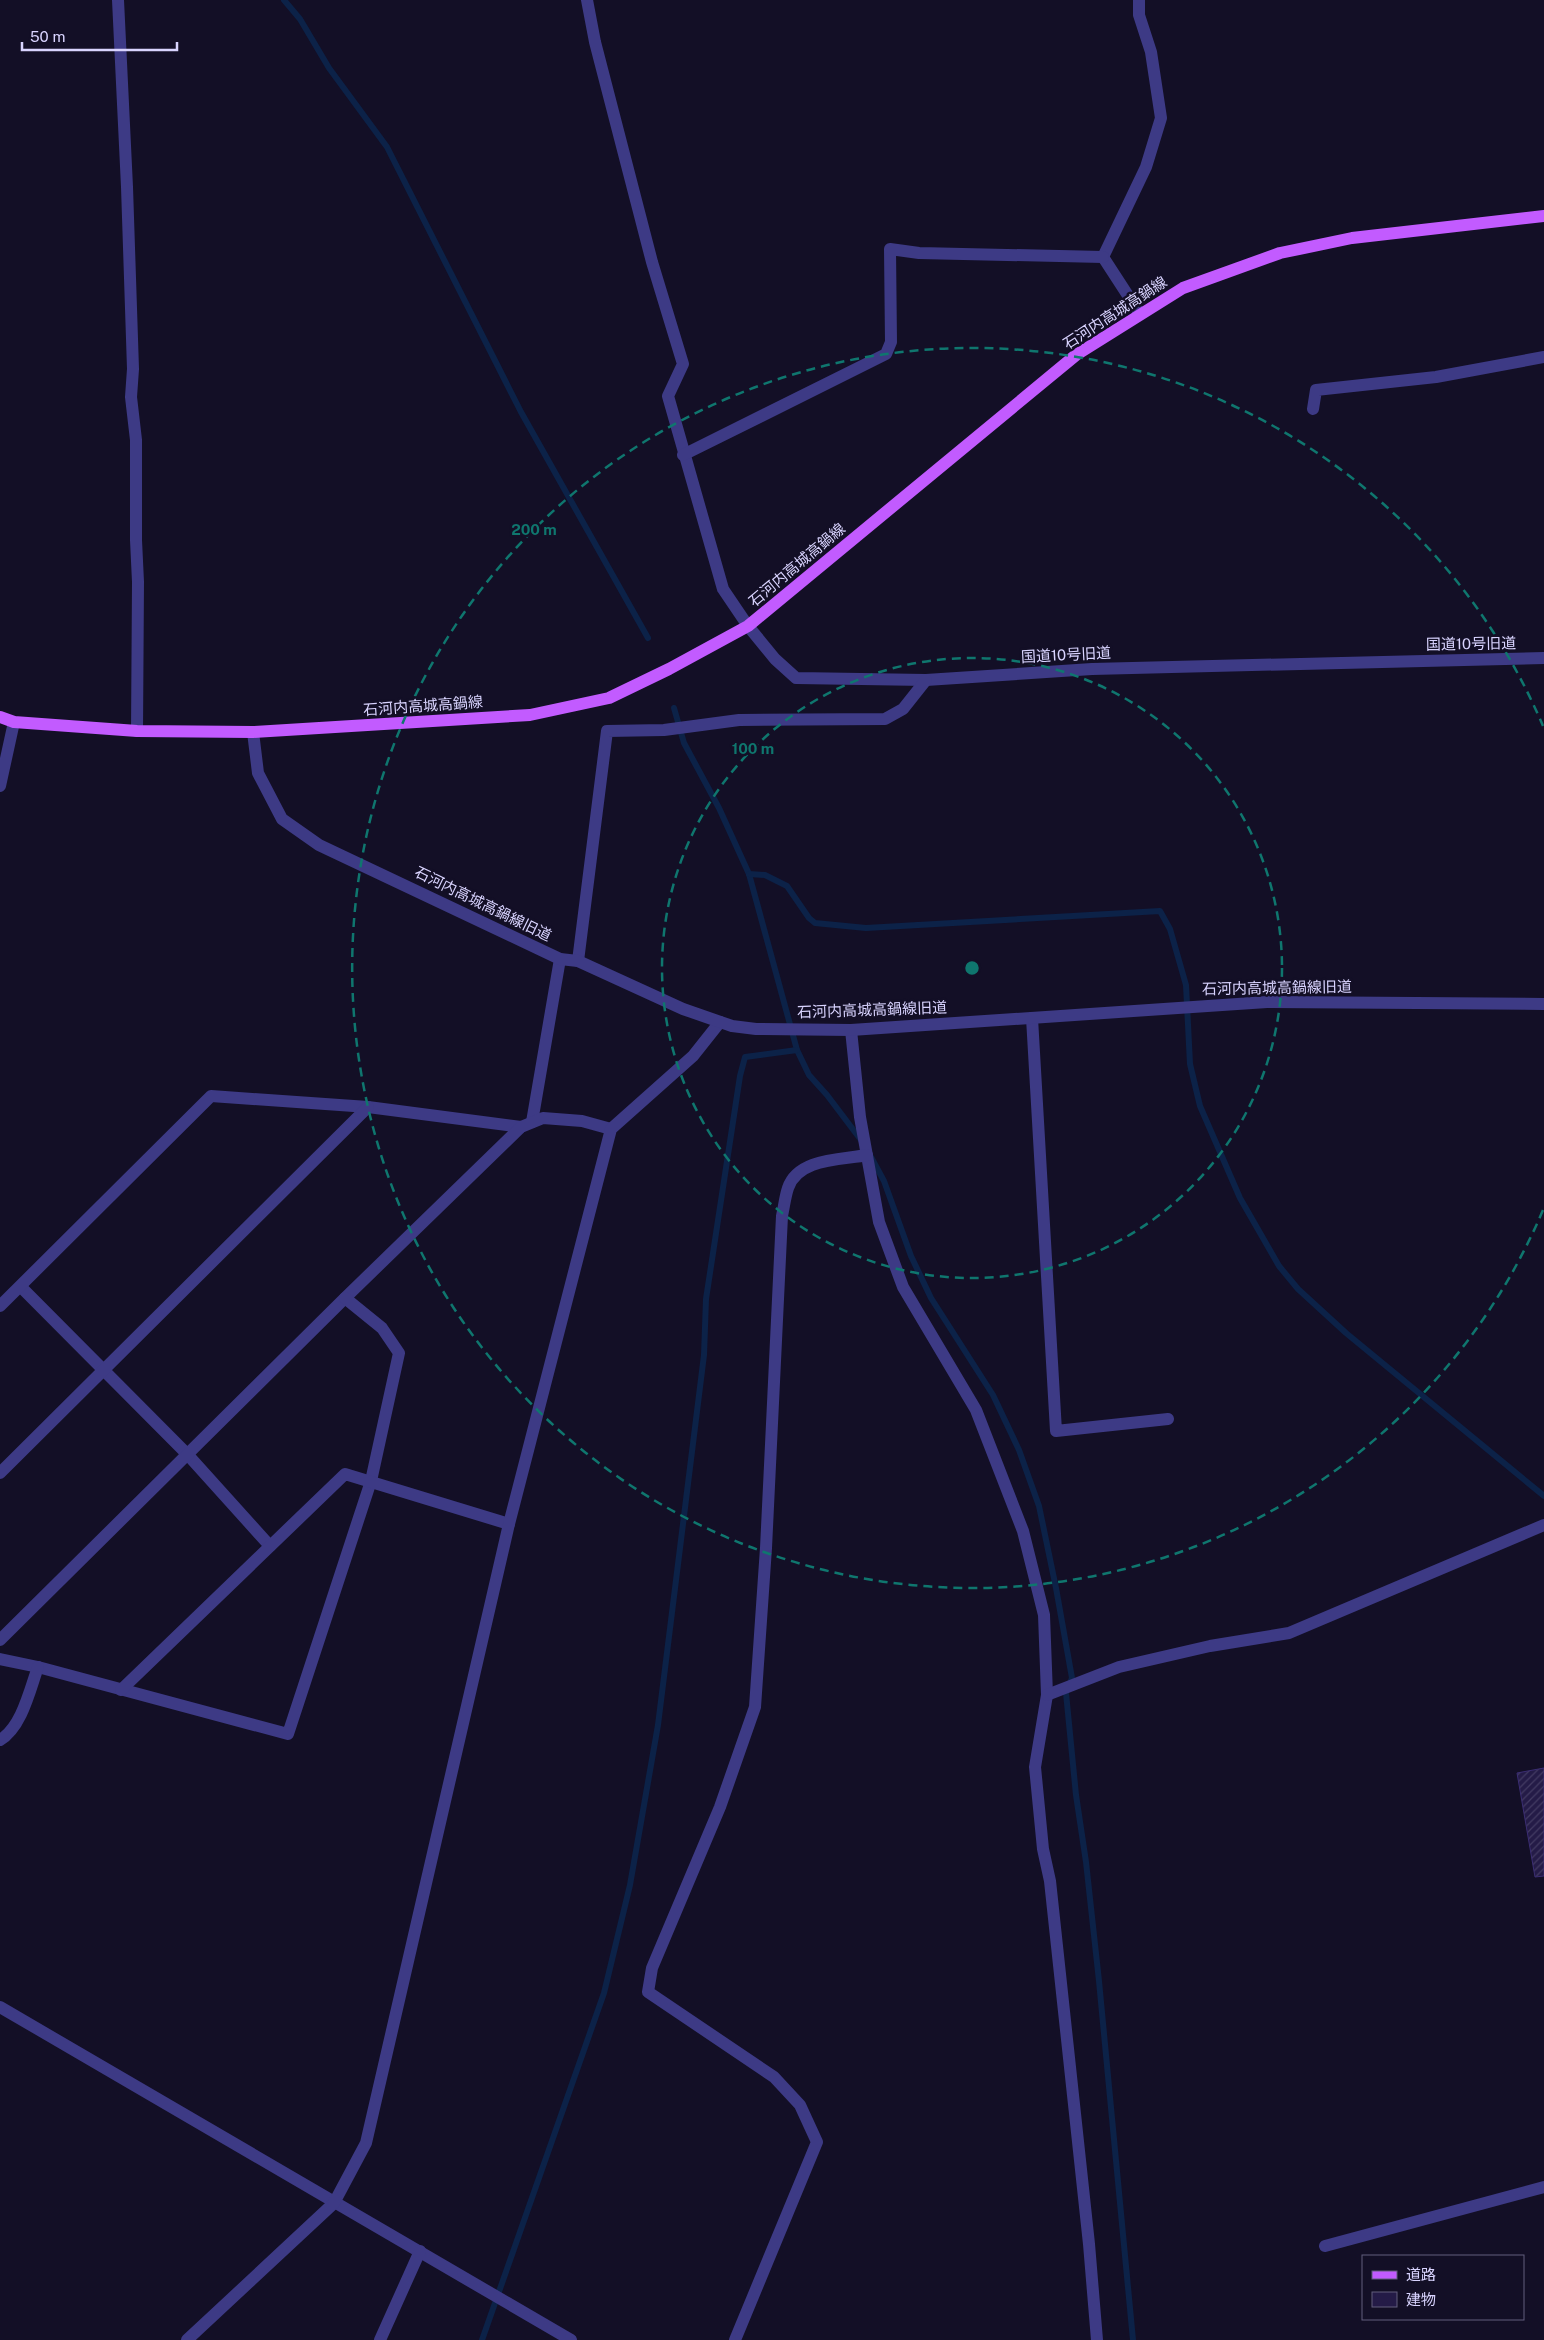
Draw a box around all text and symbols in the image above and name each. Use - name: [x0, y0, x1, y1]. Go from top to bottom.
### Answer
- scale bar: [22, 20, 178, 52]
- text: 50 m: [30, 28, 65, 45]
- street label: 石河内高城高鍋線: [1060, 273, 1170, 352]
- street label: 石河内高城高鍋線: [745, 520, 848, 610]
- text: 200 m: [511, 521, 557, 538]
- street label: 国道10号旧道: [1426, 634, 1516, 653]
- street label: 国道10号旧道: [1020, 644, 1112, 665]
- street label: 石河内高城高鍋線: [363, 693, 483, 718]
- text: 100 m: [732, 740, 774, 757]
- street label: 石河内高城高鍋線旧道: [412, 863, 554, 944]
- centre of rings: [963, 959, 981, 977]
- street label: 石河内高城高鍋線旧道: [1202, 978, 1352, 997]
- street label: 石河内高城高鍋線旧道: [797, 998, 947, 1021]
- legend: [1362, 2255, 1524, 2320]
- text: 道路: [1406, 2266, 1436, 2283]
- text: 建物: [1406, 2291, 1436, 2308]

